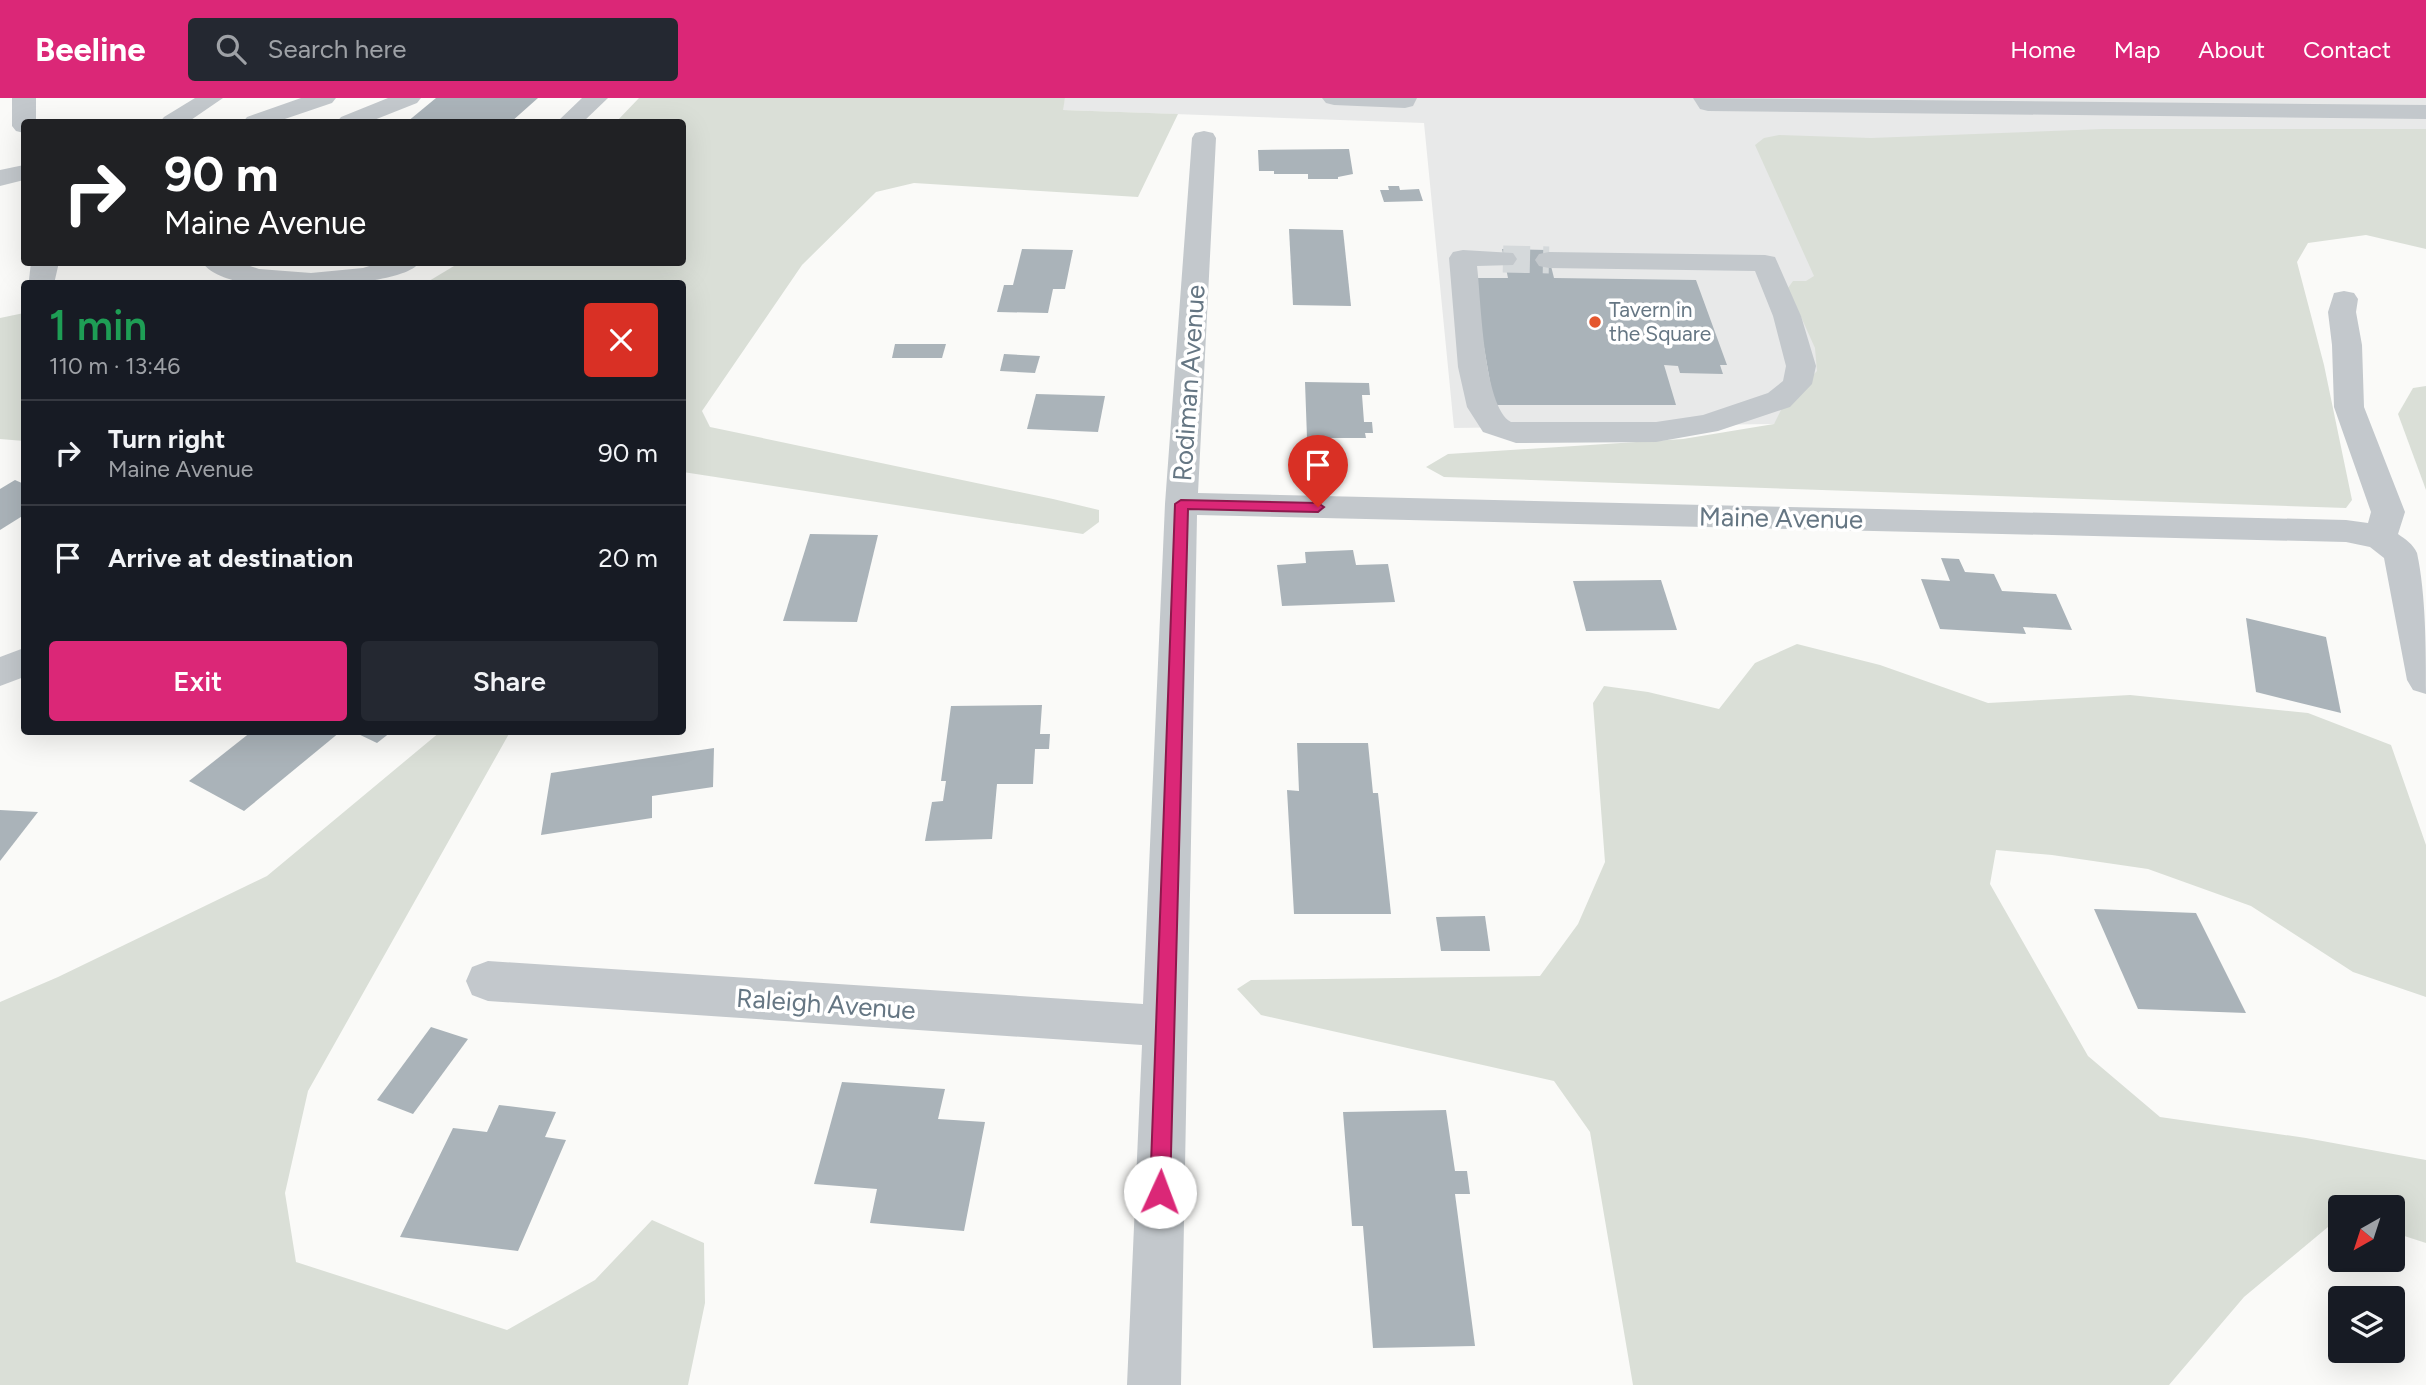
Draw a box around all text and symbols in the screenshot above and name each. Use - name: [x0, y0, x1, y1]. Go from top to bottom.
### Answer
- search box: [188, 18, 678, 81]
- text: Beeline: [35, 30, 146, 69]
- icon: search: [212, 30, 250, 68]
- text: Search here: [268, 33, 406, 65]
- text: Home: [2010, 35, 2076, 64]
- text: Map: [2114, 35, 2160, 64]
- text: About: [2198, 35, 2265, 64]
- text: Contact: [2303, 35, 2391, 64]
- text: 90 m: [164, 144, 279, 203]
- icon: right: [49, 147, 140, 238]
- text: Maine Avenue: [164, 204, 366, 242]
- street label: Rodiman Avenue: [1166, 284, 1212, 482]
- place label: Tavern in the Square: [1609, 297, 1711, 346]
- text: 1 min: [49, 300, 147, 351]
- button: close: [584, 303, 658, 377]
- marker: Tavern in the Square: [1587, 314, 1603, 330]
- text: 110 m · 13:46: [49, 352, 180, 380]
- text: Turn right: [108, 423, 225, 455]
- icon: right: [49, 434, 87, 472]
- pin: [1288, 435, 1348, 507]
- text: 90 m: [598, 437, 658, 469]
- icon: arrive: [1299, 446, 1337, 484]
- text: Maine Avenue: [108, 455, 253, 483]
- street label: Maine Avenue: [1699, 501, 1863, 535]
- icon: arrive: [49, 539, 87, 577]
- text: Arrive at destination: [108, 542, 353, 574]
- text: 20 m: [598, 542, 658, 574]
- button: Exit: [49, 641, 347, 721]
- button: Share: [361, 641, 658, 721]
- street label: Raleigh Avenue: [735, 982, 917, 1026]
- position arrow: [1123, 1155, 1197, 1229]
- north arrow: [2328, 1195, 2404, 1272]
- map controls: [2328, 1195, 2405, 1363]
- button: layers: [2328, 1286, 2405, 1363]

